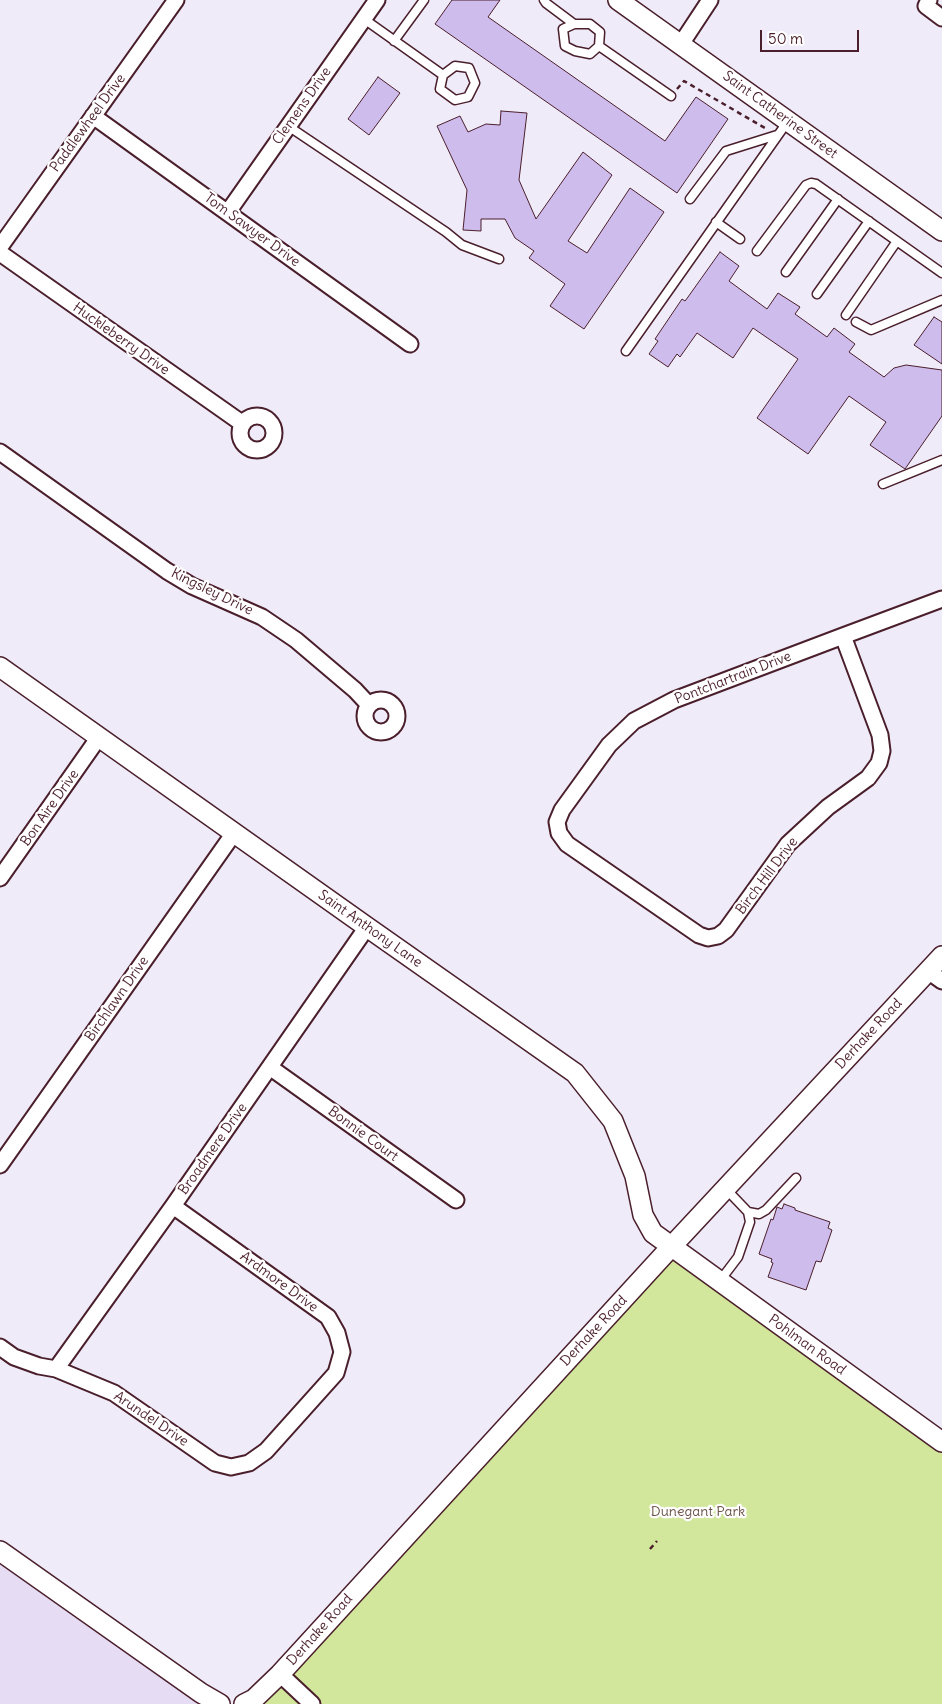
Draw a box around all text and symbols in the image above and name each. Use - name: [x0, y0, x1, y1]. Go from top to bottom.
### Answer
- scale bar: [762, 20, 861, 52]
- text: 50 m: [768, 29, 803, 48]
- street label: Clemens Drive: [269, 64, 335, 148]
- street label: Saint Catherine Street: [719, 68, 841, 162]
- street label: Paddlewheel Drive: [47, 71, 129, 175]
- street label: Tom Sawyer Drive: [201, 190, 303, 270]
- street label: Huckleberry Drive: [69, 299, 173, 379]
- street label: Kingsley Drive: [168, 565, 256, 619]
- street label: Pontchartrain Drive: [672, 648, 794, 708]
- street label: Bon Aire Drive: [17, 766, 83, 850]
- street label: Birch Hill Drive: [733, 834, 801, 918]
- street label: Saint Anthony Lane: [315, 887, 425, 971]
- street label: Birchlawn Drive: [82, 953, 152, 1045]
- street label: Derhake Road: [832, 995, 906, 1073]
- street label: Broadmere Drive: [175, 1100, 251, 1198]
- street label: Bonnie Court: [325, 1103, 401, 1165]
- street label: Ardmore Drive: [237, 1248, 321, 1316]
- street label: Derhake Road: [557, 1292, 631, 1370]
- street label: Pohlman Road: [765, 1311, 849, 1379]
- street label: Arundel Drive: [111, 1388, 191, 1450]
- park label: Dunegant Park: [651, 1504, 745, 1520]
- street label: Derhake Road: [284, 1591, 356, 1669]

